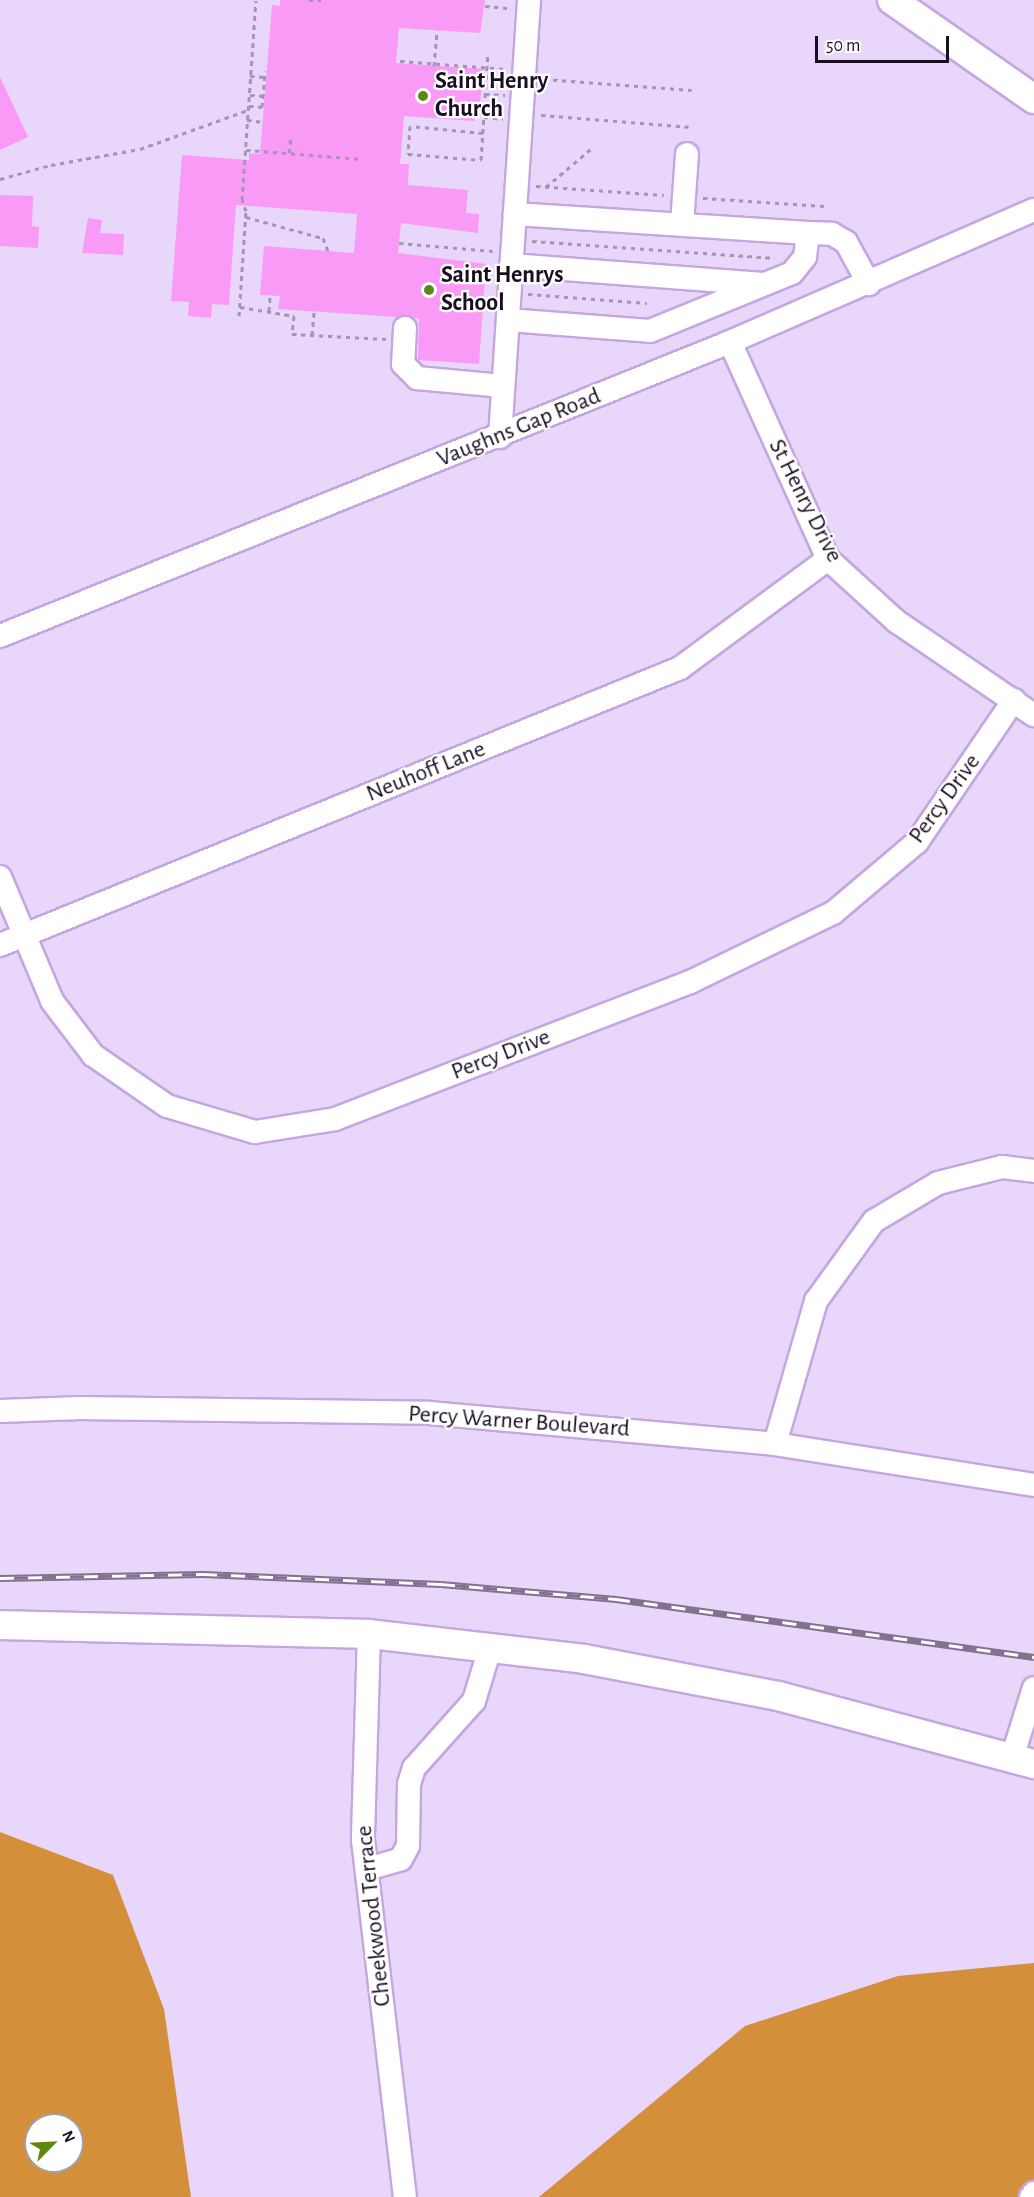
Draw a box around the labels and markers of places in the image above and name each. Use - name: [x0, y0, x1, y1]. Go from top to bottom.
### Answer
- place label: Saint Henry Church: [435, 68, 548, 124]
- marker: Saint Henry Church: [416, 89, 430, 103]
- place label: Saint Henrys School: [441, 262, 563, 318]
- marker: Saint Henrys School: [422, 283, 436, 297]

